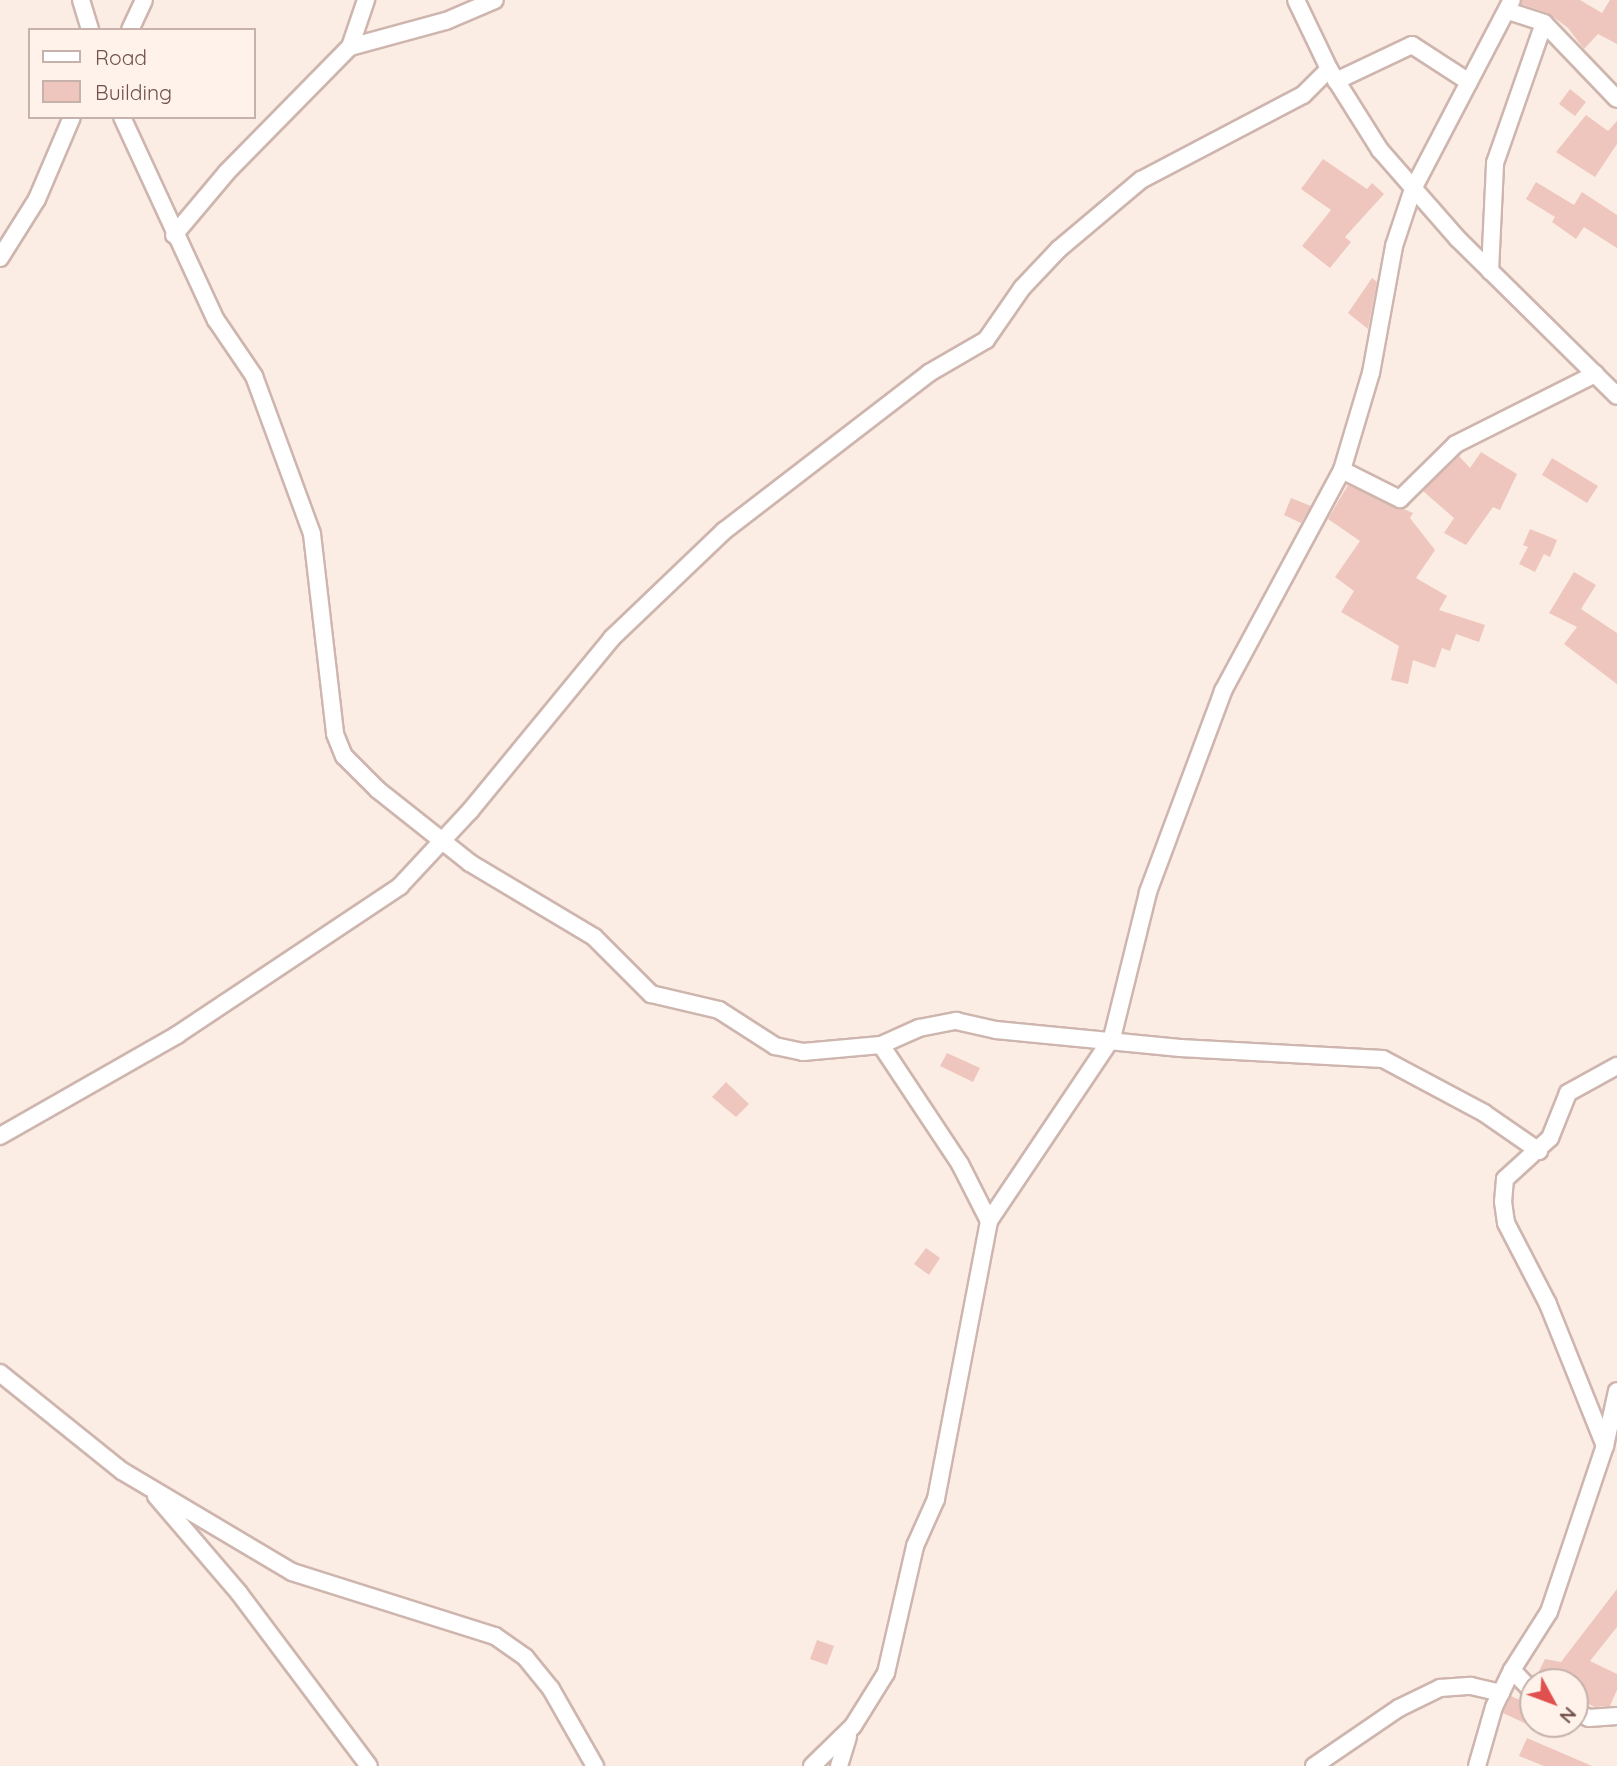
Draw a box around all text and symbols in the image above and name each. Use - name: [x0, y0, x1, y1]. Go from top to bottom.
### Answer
- legend: [28, 28, 256, 119]
- text: Road: [95, 44, 147, 70]
- text: Building: [95, 79, 172, 105]
- north arrow: [1519, 1668, 1589, 1738]
- text: N: [1555, 1702, 1582, 1729]

